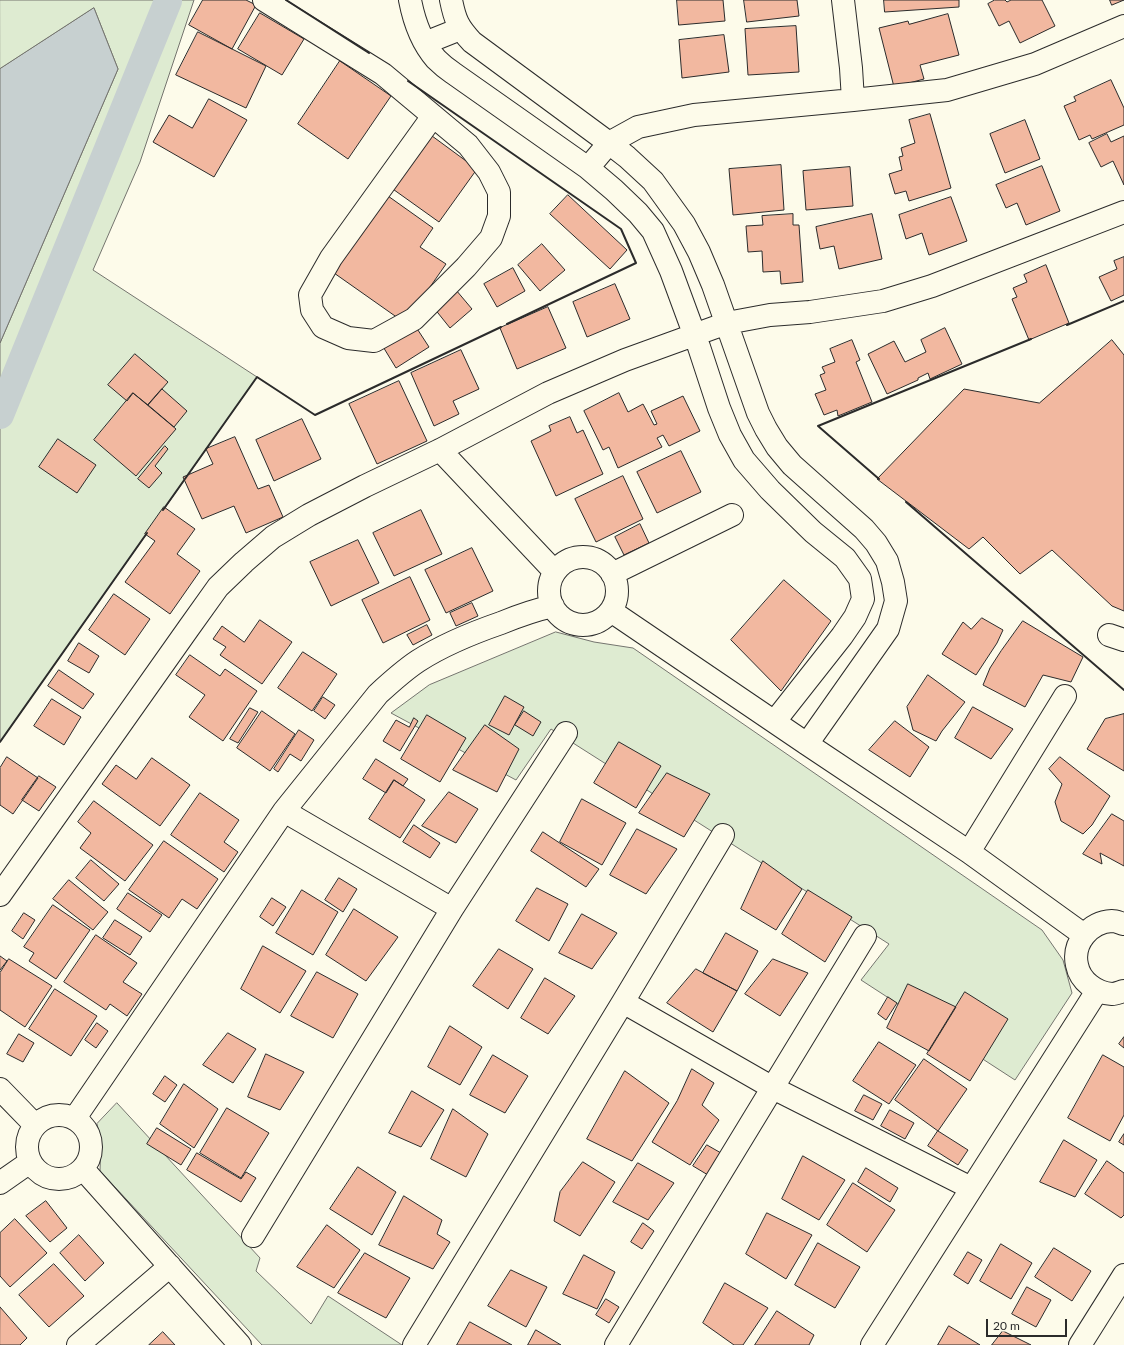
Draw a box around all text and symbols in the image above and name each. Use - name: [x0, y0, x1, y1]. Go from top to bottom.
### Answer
- scale bar: [988, 1311, 1069, 1337]
- text: 20 m: [993, 1318, 1020, 1333]

